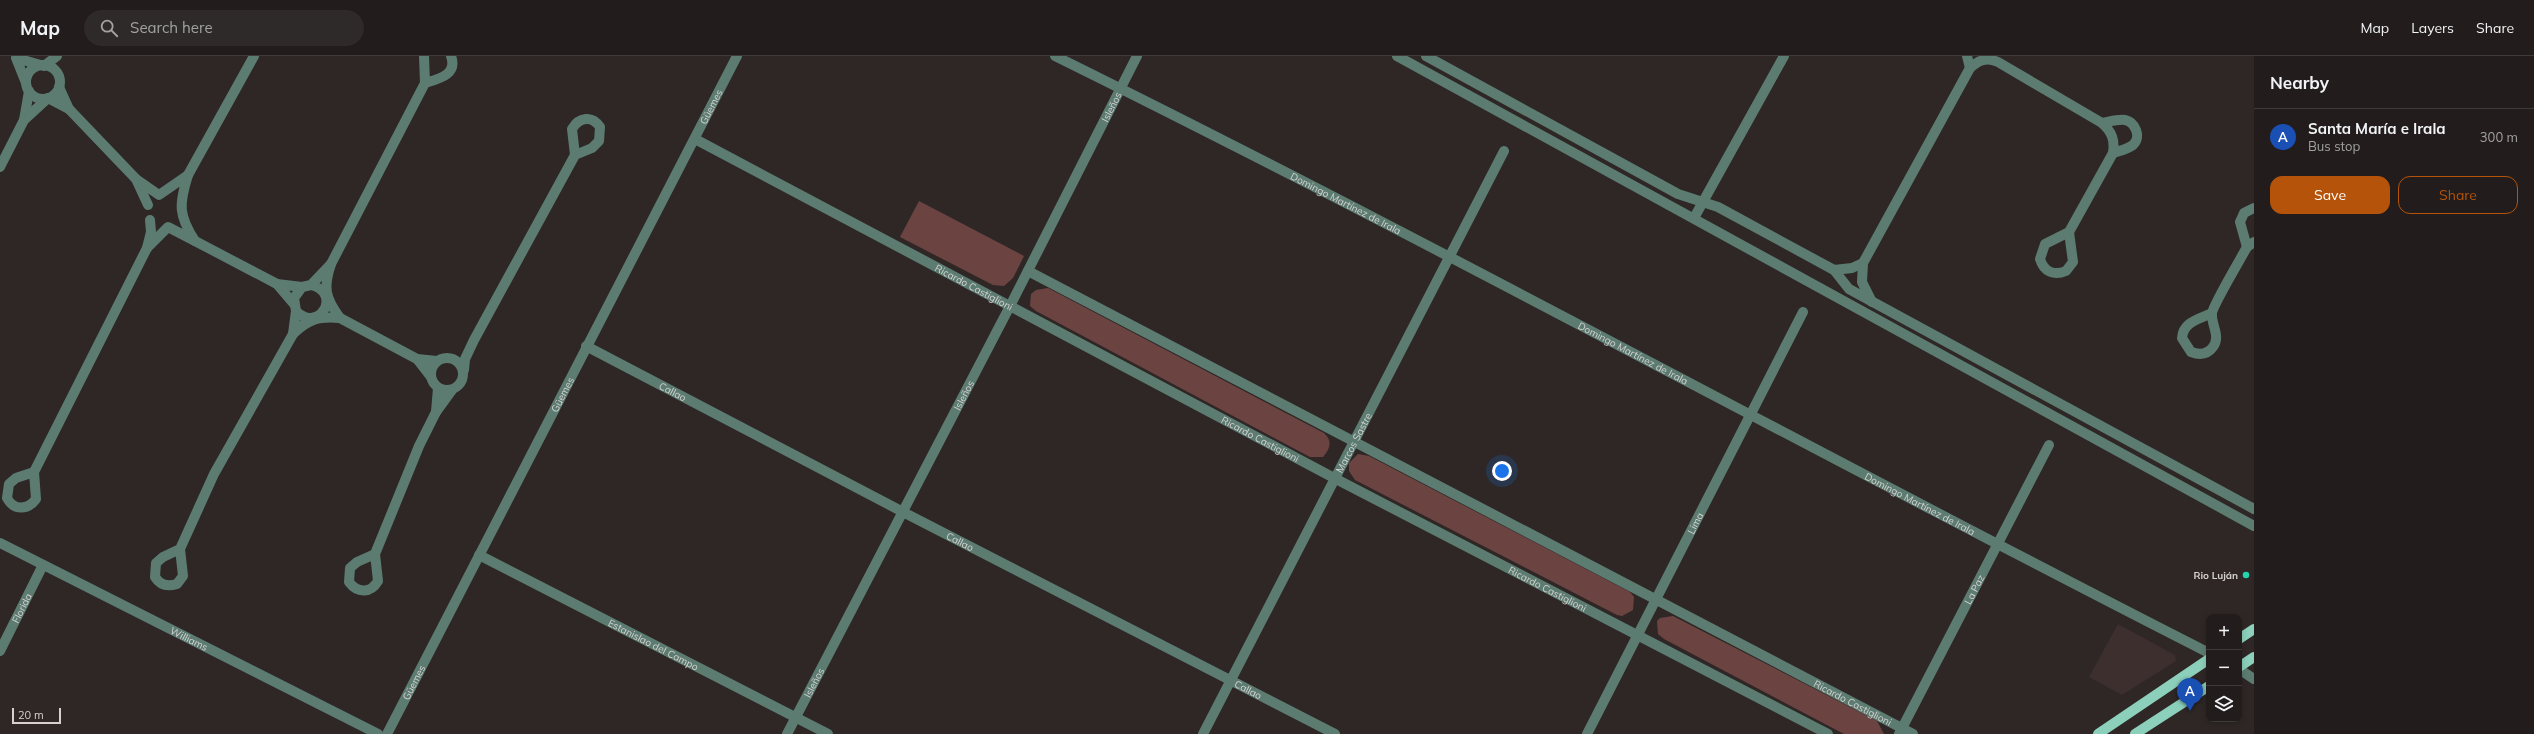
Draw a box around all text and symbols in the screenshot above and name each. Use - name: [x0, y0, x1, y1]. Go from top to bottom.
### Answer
- search box: [84, 10, 364, 46]
- text: Map: [20, 16, 60, 40]
- icon: search: [98, 17, 120, 39]
- text: Search here: [130, 18, 213, 37]
- text: Map: [2360, 19, 2389, 37]
- text: Layers: [2411, 19, 2454, 37]
- text: Share: [2476, 19, 2514, 37]
- text: Nearby: [2270, 72, 2329, 93]
- street label: Güemes: [697, 87, 726, 127]
- street label: Isleños: [1099, 90, 1125, 124]
- text: Santa María e Irala: [2308, 119, 2446, 138]
- text: A: [2278, 129, 2288, 145]
- text: 300 m: [2480, 129, 2518, 145]
- text: Bus stop: [2308, 138, 2360, 154]
- street label: Domingo Martínez de Irala: [1288, 170, 1403, 238]
- button: Save: [2270, 176, 2390, 214]
- button: Share: [2398, 176, 2518, 214]
- street label: Ricardo Castiglioni: [933, 262, 1015, 314]
- street label: Domingo Martínez de Irala: [1576, 319, 1690, 388]
- street label: Güemes: [548, 375, 577, 415]
- street label: Isleños: [951, 378, 977, 413]
- street label: Callao: [657, 379, 689, 405]
- street label: Marcos Sastre: [1333, 410, 1375, 475]
- street label: Ricardo Castiglioni: [1219, 413, 1301, 465]
- your location: [1492, 461, 1512, 481]
- street label: Domingo Martínez de Irala: [1862, 470, 1977, 538]
- street label: Lima: [1684, 510, 1706, 536]
- street label: Callao: [944, 529, 976, 554]
- street label: Ricardo Castiglioni: [1506, 563, 1589, 615]
- place label: Rio Luján: [2193, 569, 2238, 582]
- marker: Rio Luján: [2241, 570, 2251, 580]
- street label: La Paz: [1961, 573, 1988, 607]
- street label: Florida: [9, 591, 35, 625]
- map controls: [2206, 614, 2242, 722]
- button: +: [2206, 614, 2242, 650]
- street label: Estanislao del Campo: [606, 616, 701, 674]
- street label: Williams: [168, 624, 210, 654]
- button: −: [2206, 650, 2242, 686]
- street label: Güemes: [400, 663, 428, 702]
- street label: Isleños: [801, 666, 827, 700]
- street label: Callao: [1232, 677, 1264, 702]
- street label: Ricardo Castiglioni: [1811, 677, 1894, 729]
- pin: A: [2177, 678, 2203, 711]
- button: layers: [2206, 686, 2242, 722]
- scale bar: [12, 706, 61, 725]
- text: 20 m: [18, 708, 44, 722]

